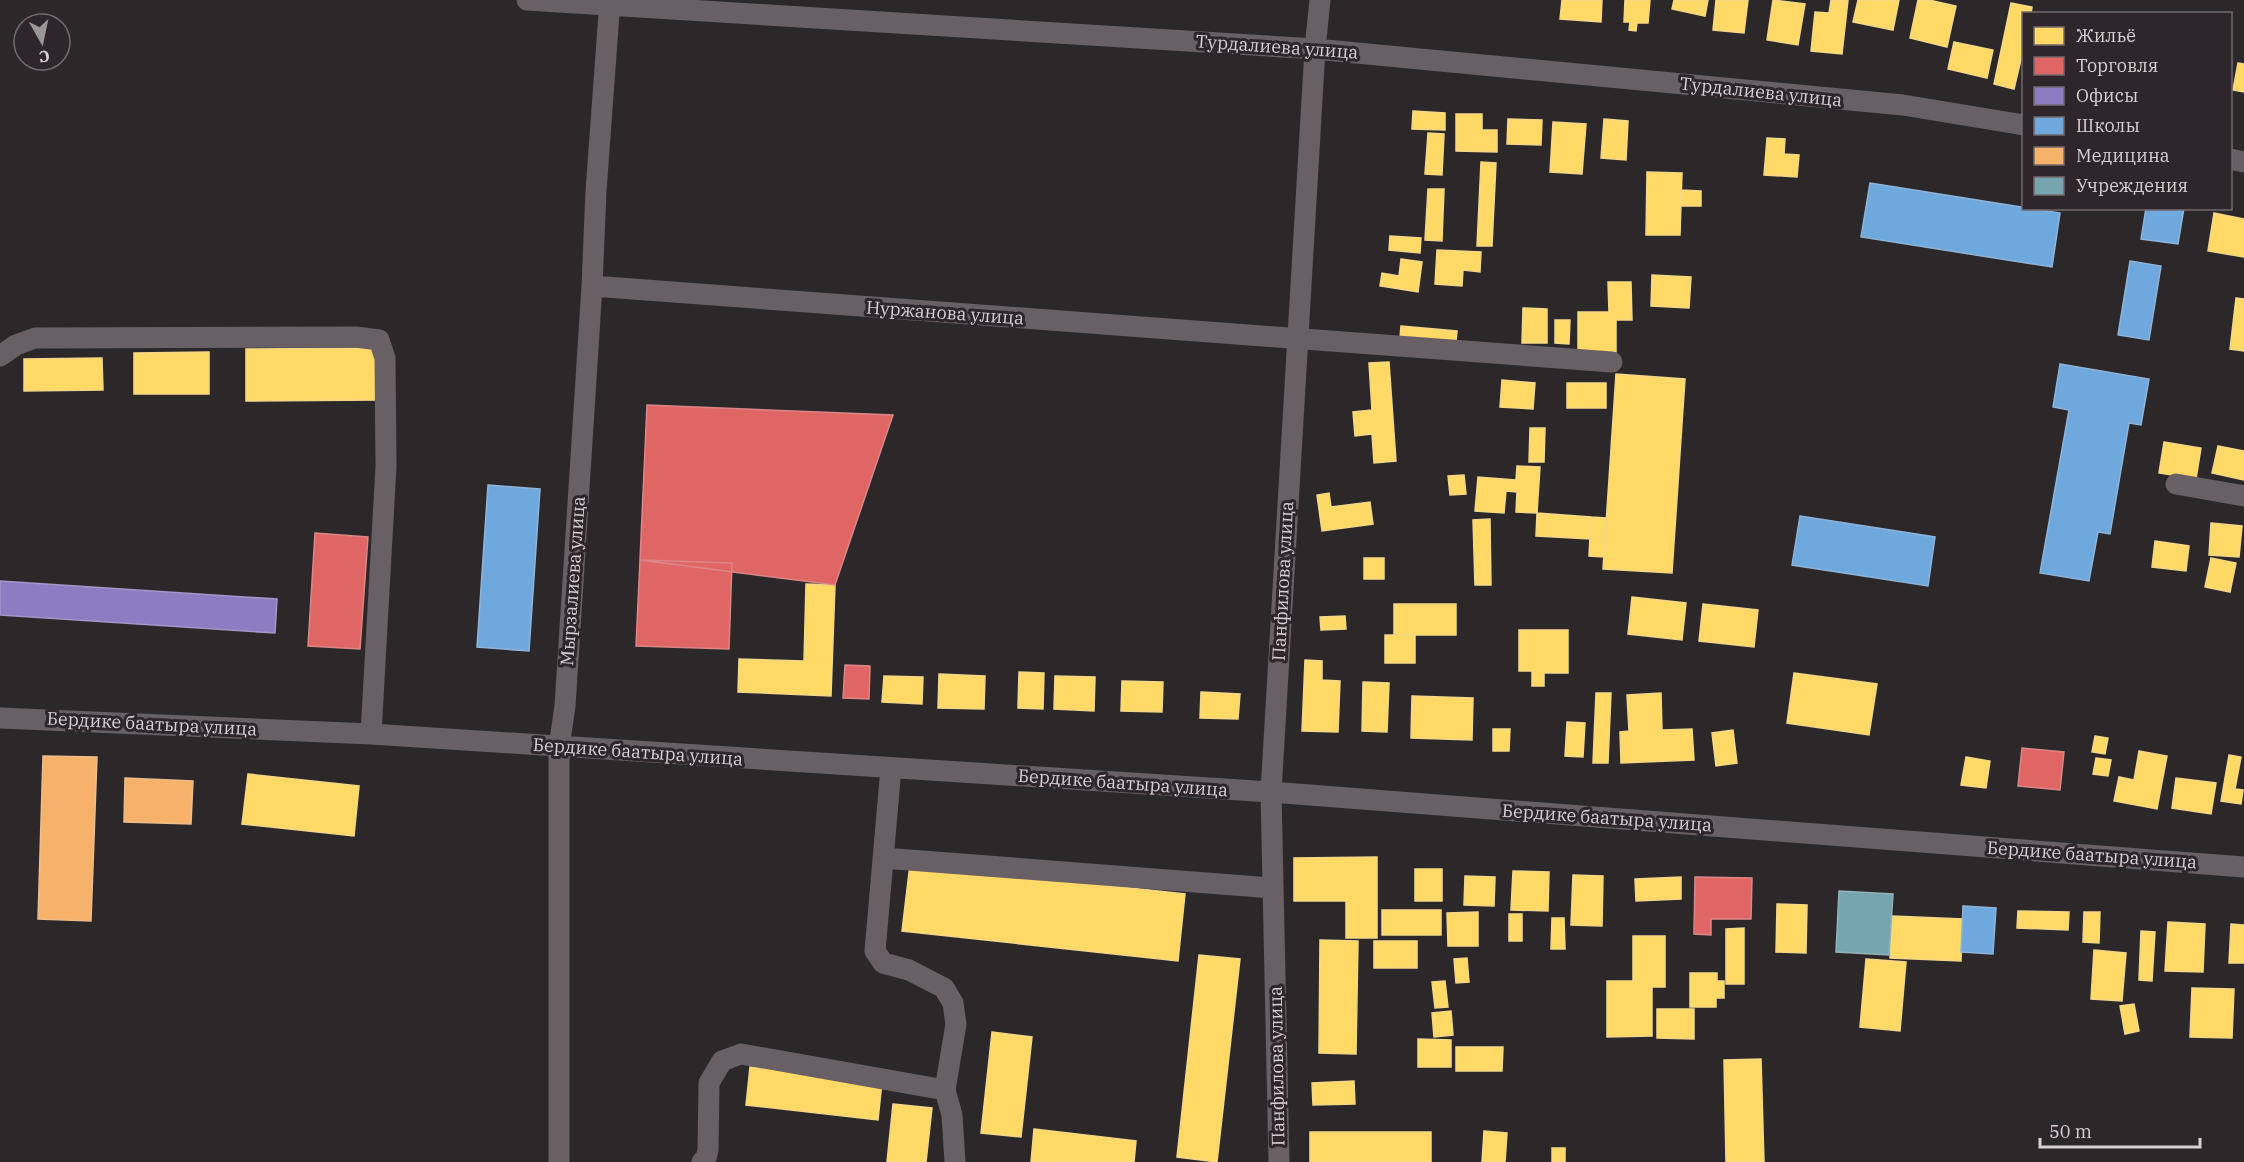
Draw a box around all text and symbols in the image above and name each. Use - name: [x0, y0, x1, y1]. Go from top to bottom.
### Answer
- north arrow: [12, 12, 72, 72]
- legend: [2022, 12, 2232, 210]
- text: Жильё: [2076, 24, 2136, 47]
- street label: Турдалиева улица: [1195, 29, 1359, 64]
- text: С: [38, 46, 51, 68]
- text: Торговля: [2076, 54, 2158, 77]
- street label: Турдалиева улица: [1679, 72, 1843, 111]
- text: Офисы: [2076, 84, 2138, 107]
- text: Школы: [2076, 114, 2140, 137]
- text: Медицина: [2076, 144, 2170, 167]
- text: Учреждения: [2076, 174, 2188, 197]
- street label: Нуржанова улица: [865, 296, 1025, 330]
- street label: Мырзалиева улица: [555, 495, 590, 667]
- street label: Панфилова улица: [1267, 500, 1298, 662]
- street label: Бердике баатыра улица: [46, 707, 258, 741]
- street label: Бердике баатыра улица: [532, 733, 744, 770]
- street label: Бердике баатыра улица: [1017, 764, 1229, 801]
- street label: Бердике баатыра улица: [1501, 799, 1713, 836]
- street label: Бердике баатыра улица: [1986, 836, 2198, 873]
- street label: Панфилова улица: [1264, 986, 1289, 1146]
- scale bar: [2040, 1111, 2200, 1149]
- text: 50 m: [2049, 1120, 2092, 1143]

